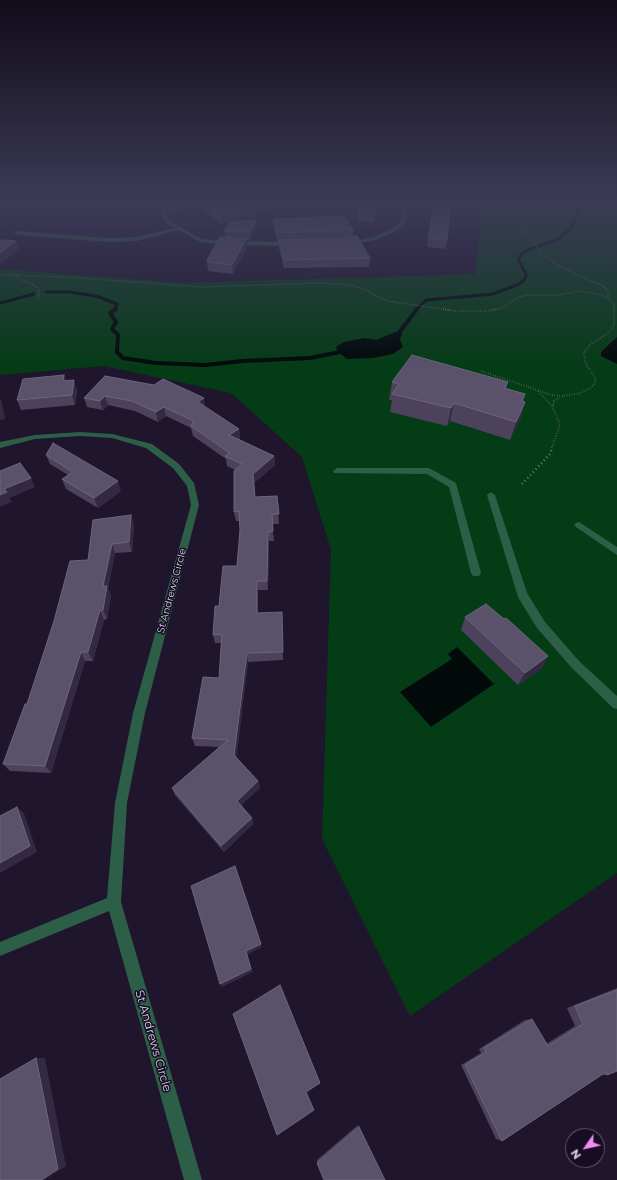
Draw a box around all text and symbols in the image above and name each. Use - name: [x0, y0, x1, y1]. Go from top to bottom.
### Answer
- street label: St Andrews Circle: [155, 547, 189, 635]
- street label: St Andrews Circle: [132, 989, 174, 1093]
- north arrow: [565, 1128, 605, 1168]
- text: N: [568, 1147, 584, 1162]

